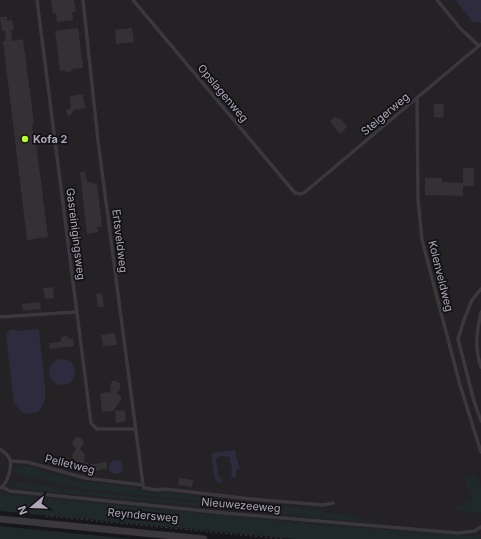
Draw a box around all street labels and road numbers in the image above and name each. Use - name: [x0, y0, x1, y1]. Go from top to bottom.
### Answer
- street label: Opslagenweg: [195, 61, 251, 125]
- street label: Steigerweg: [358, 90, 412, 138]
- street label: Gasreinigingsweg: [63, 187, 89, 281]
- street label: Ertsveldweg: [109, 208, 131, 274]
- street label: Kolenveldweg: [425, 239, 457, 313]
- street label: Pelletweg: [44, 451, 96, 477]
- street label: Nieuwezeeweg: [201, 495, 281, 515]
- street label: Reyndersweg: [107, 505, 179, 525]

